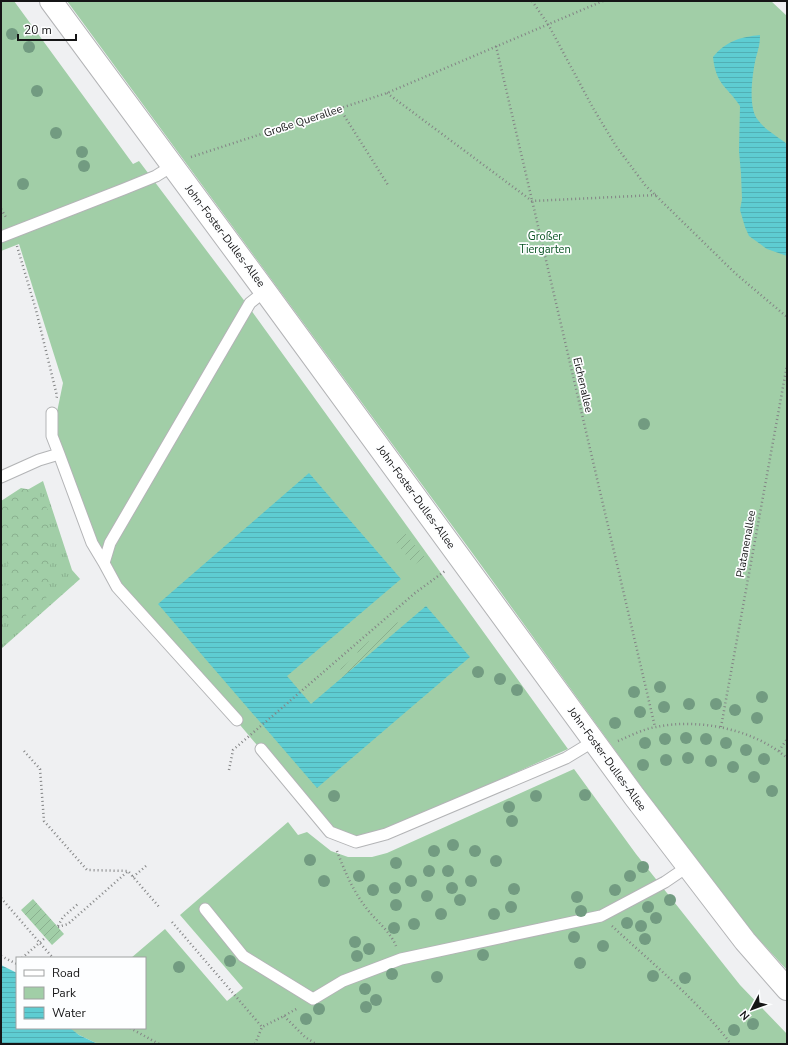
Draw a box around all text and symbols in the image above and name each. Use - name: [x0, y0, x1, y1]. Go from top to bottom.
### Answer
- scale bar: [18, 16, 76, 42]
- text: 20 m: [24, 22, 52, 38]
- street label: Große Querallee: [262, 101, 344, 141]
- street label: John-Foster-Dulles-Allee: [181, 181, 269, 290]
- park label: Großer Tiergarten: [519, 229, 571, 257]
- street label: Eichenallee: [569, 356, 597, 414]
- street label: John-Foster-Dulles-Allee: [373, 441, 459, 552]
- street label: Platanenallee: [733, 509, 759, 579]
- street label: John-Foster-Dulles-Allee: [564, 703, 650, 814]
- legend: [16, 957, 146, 1029]
- text: Road: [52, 965, 80, 981]
- text: Park: [52, 985, 77, 1001]
- north arrow: [732, 989, 772, 1029]
- text: Water: [52, 1005, 86, 1021]
- text: N: [736, 1007, 753, 1023]

